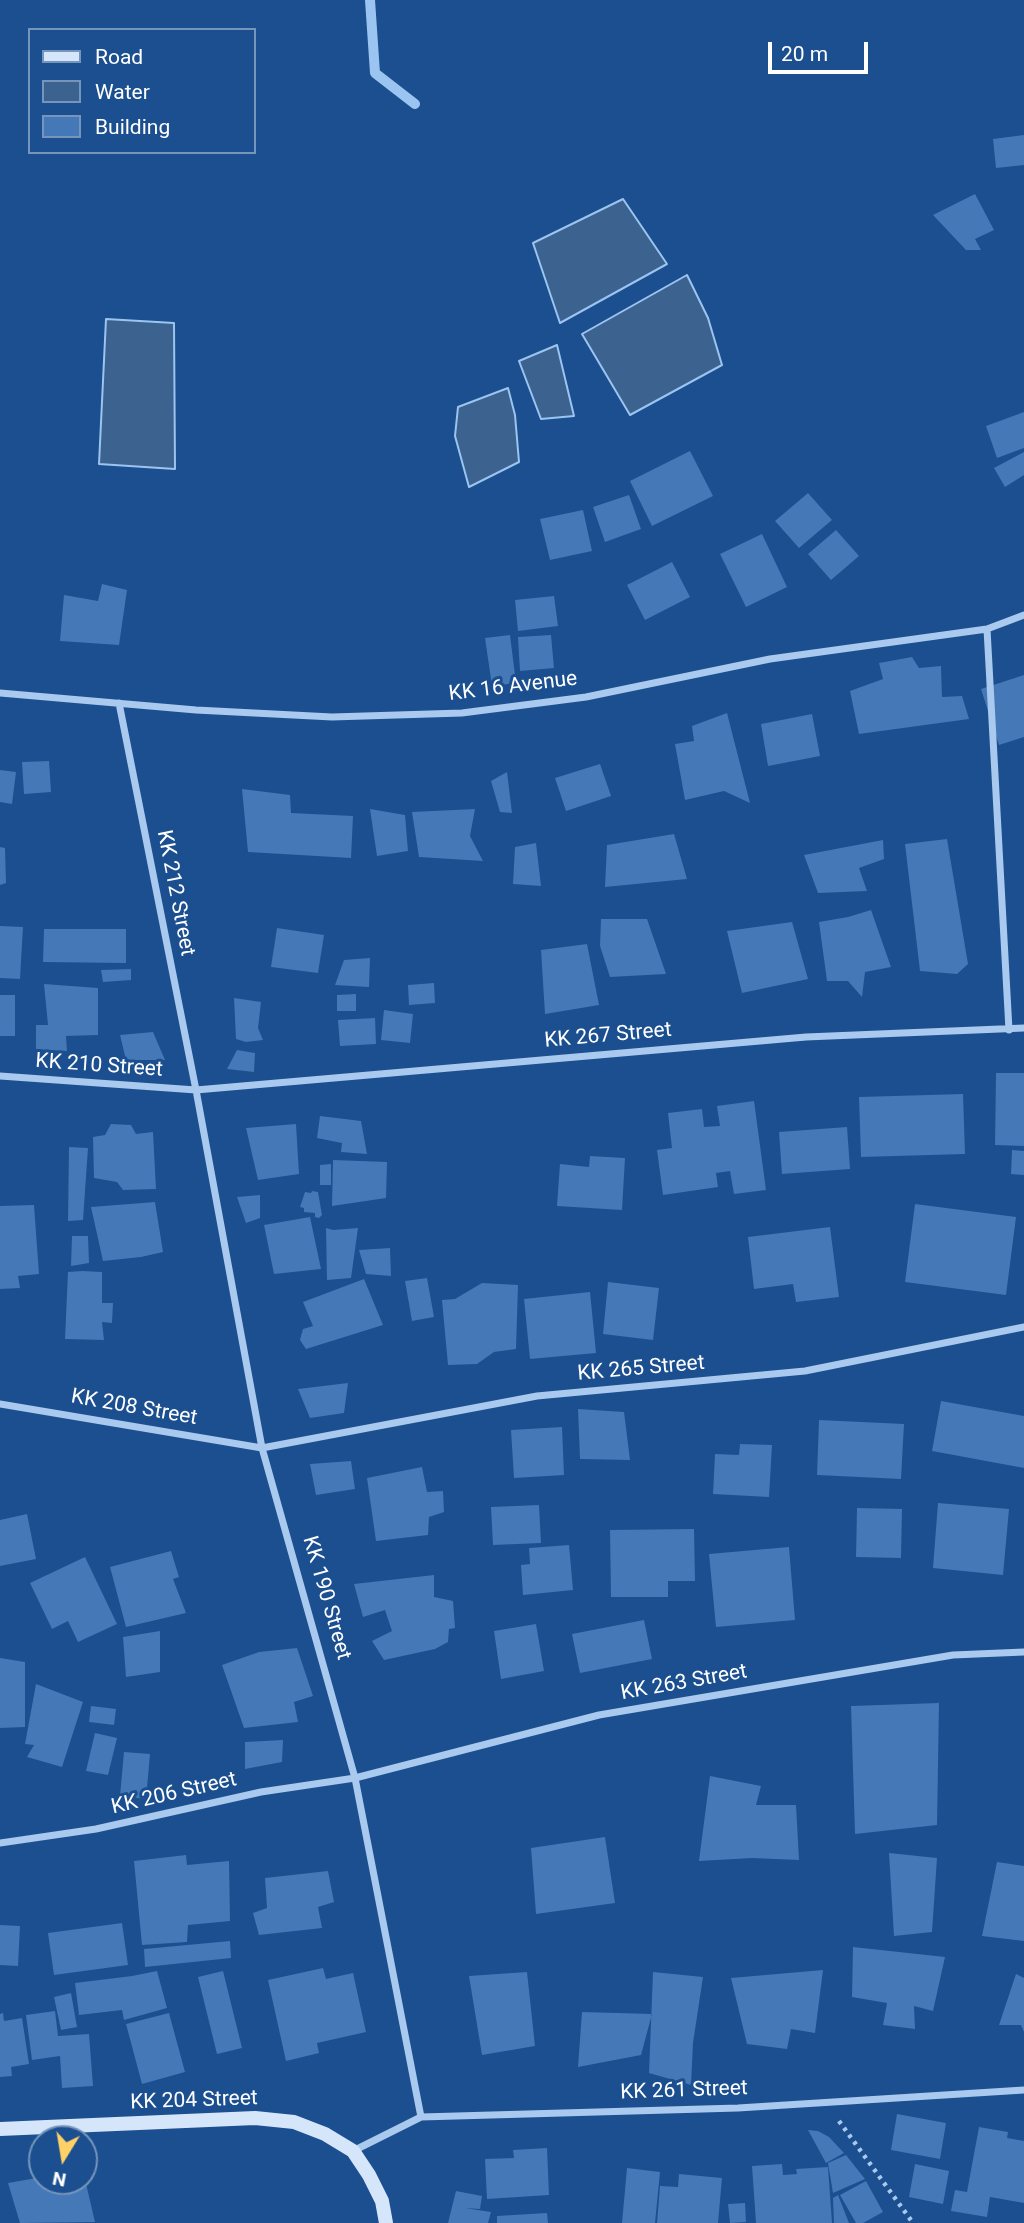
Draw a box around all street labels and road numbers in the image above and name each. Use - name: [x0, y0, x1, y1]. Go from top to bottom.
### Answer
- street label: KK 16 Avenue: [447, 667, 579, 707]
- street label: KK 212 Street: [150, 828, 200, 958]
- street label: KK 267 Street: [543, 1018, 673, 1054]
- street label: KK 210 Street: [34, 1049, 164, 1083]
- street label: KK 265 Street: [576, 1351, 706, 1387]
- street label: KK 208 Street: [69, 1385, 199, 1431]
- street label: KK 190 Street: [296, 1533, 356, 1663]
- street label: KK 263 Street: [619, 1660, 749, 1706]
- street label: KK 206 Street: [109, 1767, 239, 1821]
- street label: KK 261 Street: [620, 2076, 748, 2106]
- street label: KK 204 Street: [130, 2086, 258, 2116]

